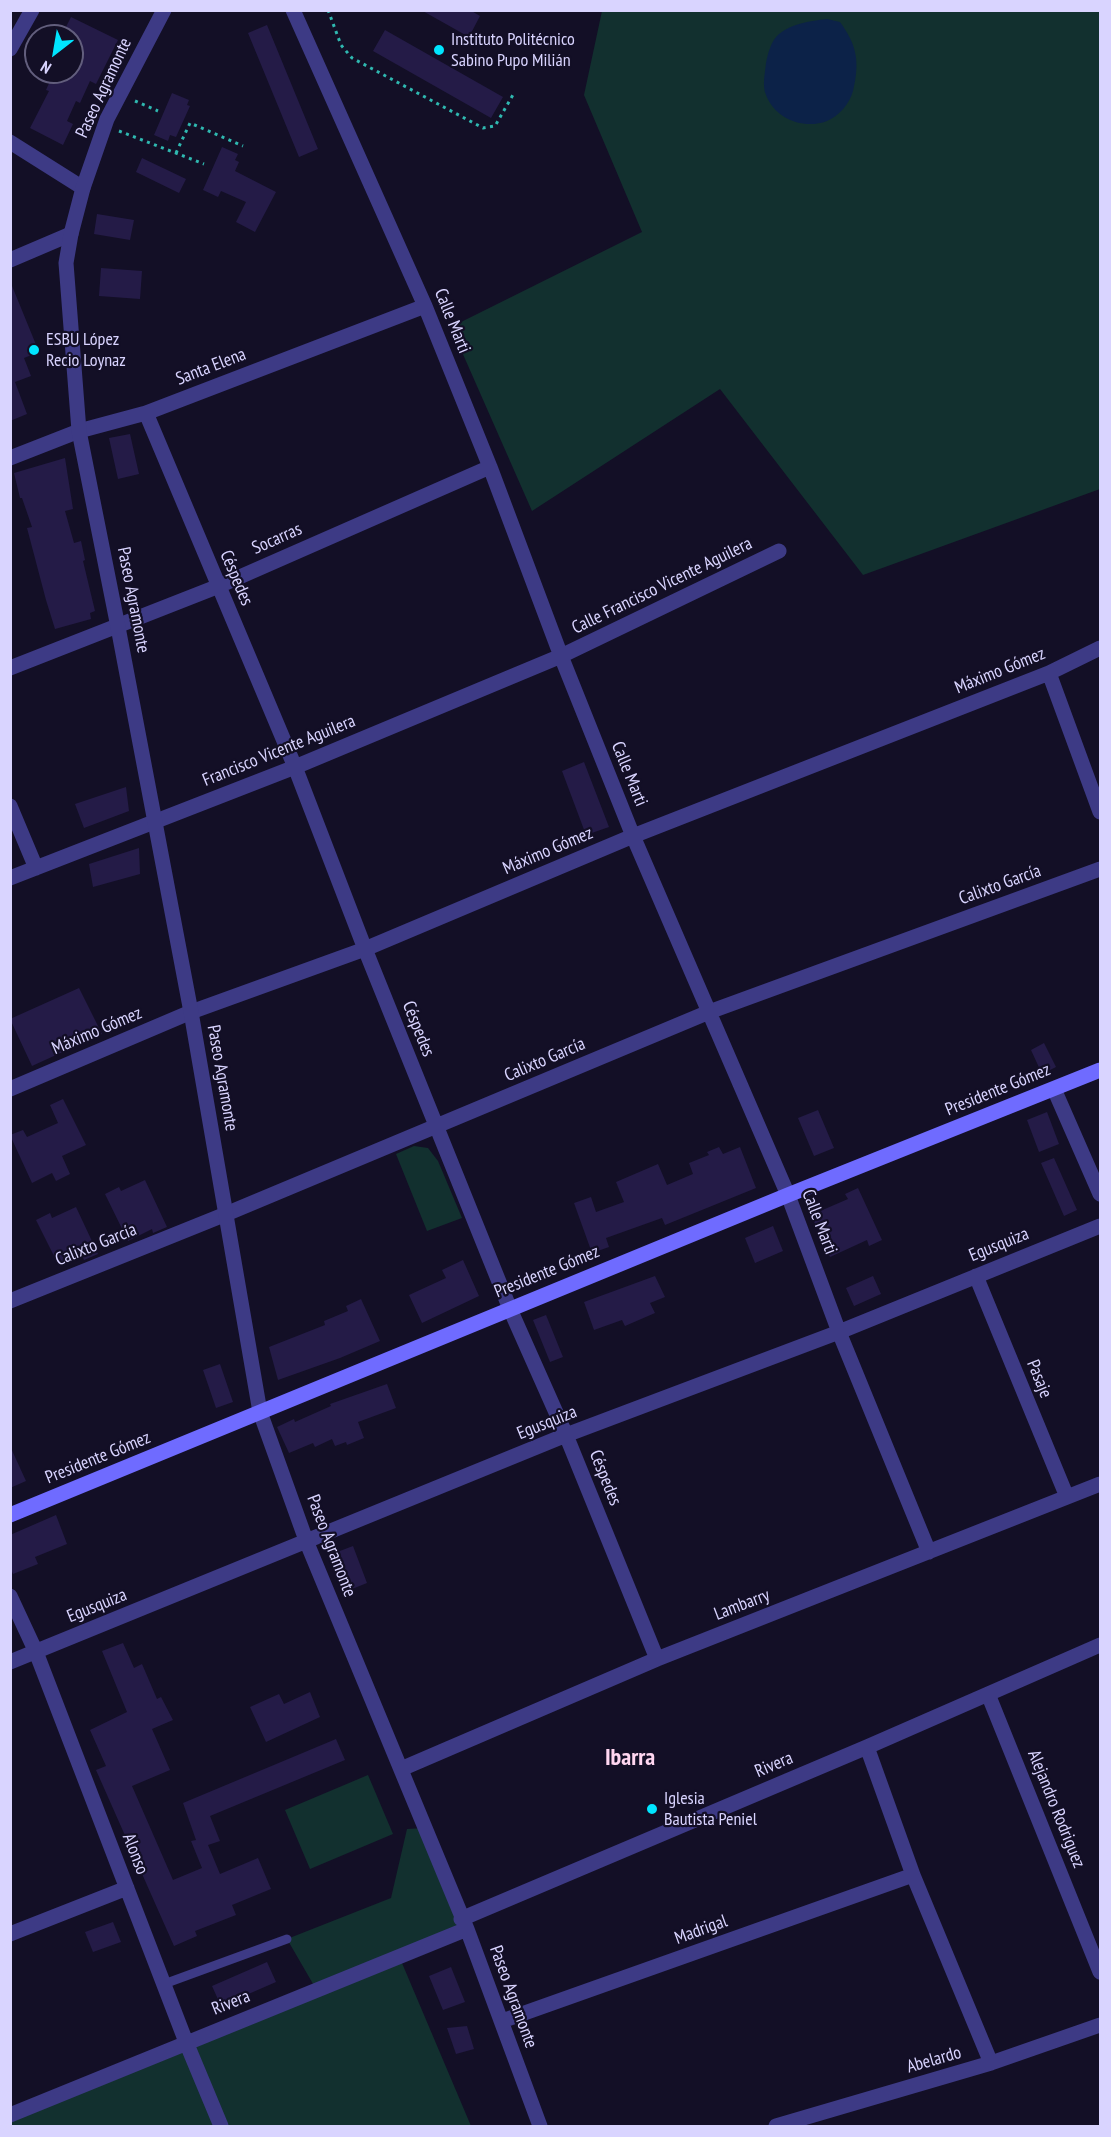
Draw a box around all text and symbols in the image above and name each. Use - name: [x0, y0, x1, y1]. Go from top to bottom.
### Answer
- north arrow: [24, 24, 84, 84]
- place label: Instituto Politécnico Sabino Pupo Milián: [451, 29, 575, 72]
- street label: Paseo Agramonte: [71, 35, 137, 141]
- marker: Instituto Politécnico Sabino Pupo Milián: [432, 43, 446, 57]
- text: N: [37, 57, 55, 79]
- street label: Calle Marti: [429, 286, 475, 356]
- place label: ESBU López Recio Loynaz: [46, 329, 126, 372]
- marker: ESBU López Recio Loynaz: [27, 343, 41, 357]
- street label: Santa Elena: [173, 344, 249, 390]
- street label: Socarras: [249, 519, 305, 559]
- street label: Calle Francisco Vicente Aguilera: [568, 533, 756, 639]
- street label: Paseo Agramonte: [112, 545, 154, 655]
- street label: Céspedes: [215, 547, 257, 609]
- street label: Máximo Gómez: [952, 643, 1048, 699]
- street label: Francisco Vicente Aguilera: [199, 710, 359, 792]
- street label: Calle Marti: [606, 739, 652, 809]
- street label: Máximo Gómez: [500, 822, 596, 880]
- street label: Calixto García: [956, 860, 1044, 910]
- street label: Céspedes: [397, 998, 439, 1060]
- street label: Máximo Gómez: [49, 1002, 145, 1060]
- street label: Paseo Agramonte: [202, 1023, 242, 1133]
- street label: Calixto García: [501, 1033, 589, 1087]
- street label: Presidente Gómez: [942, 1059, 1054, 1121]
- street label: Calle Marti: [797, 1187, 841, 1257]
- street label: Calixto García: [52, 1219, 140, 1271]
- street label: Egusquiza: [966, 1223, 1032, 1267]
- street label: Presidente Gómez: [491, 1241, 603, 1303]
- street label: Pasaje: [1022, 1357, 1056, 1401]
- street label: Egusquiza: [514, 1401, 580, 1445]
- street label: Presidente Gómez: [42, 1427, 154, 1489]
- street label: Céspedes: [584, 1447, 626, 1509]
- street label: Paseo Agramonte: [302, 1492, 360, 1600]
- street label: Egusquiza: [64, 1584, 130, 1628]
- street label: Lambarry: [711, 1585, 773, 1625]
- district label: Ibarra: [605, 1744, 655, 1772]
- street label: Rivera: [752, 1747, 796, 1783]
- street label: Alejandro Rodriguez: [1023, 1747, 1089, 1871]
- place label: Iglesia Bautista Peniel: [664, 1788, 757, 1830]
- marker: Iglesia Bautista Peniel: [645, 1802, 659, 1816]
- street label: Alonso: [117, 1830, 153, 1878]
- street label: Madrigal: [672, 1911, 730, 1949]
- street label: Paseo Agramonte: [484, 1943, 542, 2051]
- street label: Rivera: [209, 1986, 253, 2020]
- street label: Abelardo: [904, 2042, 964, 2078]

